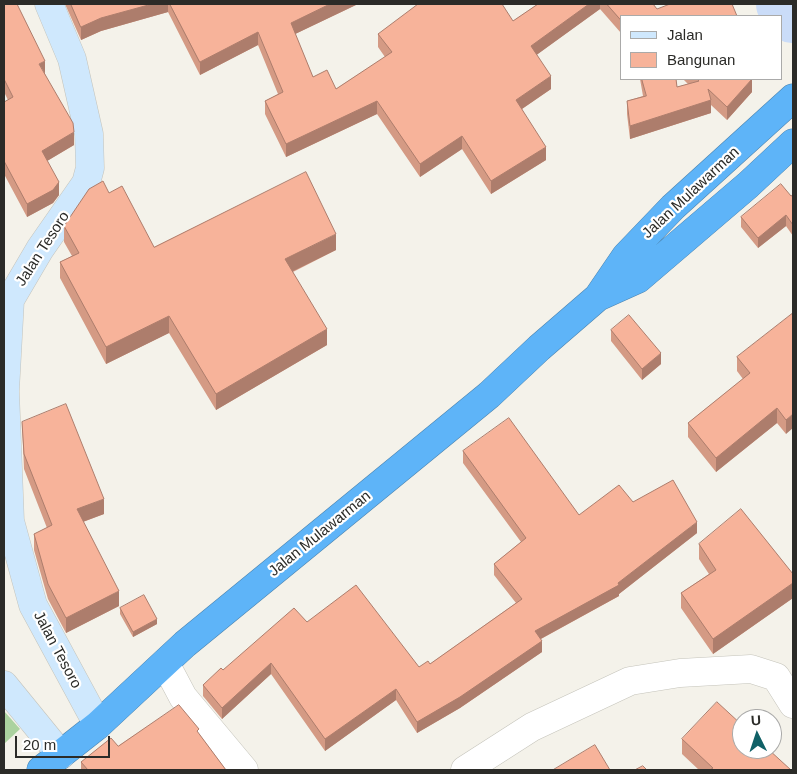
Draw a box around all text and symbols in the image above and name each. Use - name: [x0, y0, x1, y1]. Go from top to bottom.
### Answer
- legend: [620, 15, 782, 80]
- text: Jalan: [667, 26, 703, 43]
- text: Bangunan: [667, 51, 735, 68]
- street label: Jalan Mulawarman: [639, 143, 743, 243]
- street label: Jalan Tesoro: [12, 208, 74, 290]
- street label: Jalan Mulawarman: [265, 487, 375, 581]
- street label: Jalan Tesoro: [29, 608, 85, 692]
- north arrow: [732, 709, 782, 759]
- text: U: [750, 712, 762, 728]
- scale bar: [18, 726, 112, 758]
- text: 20 m: [23, 736, 56, 753]

